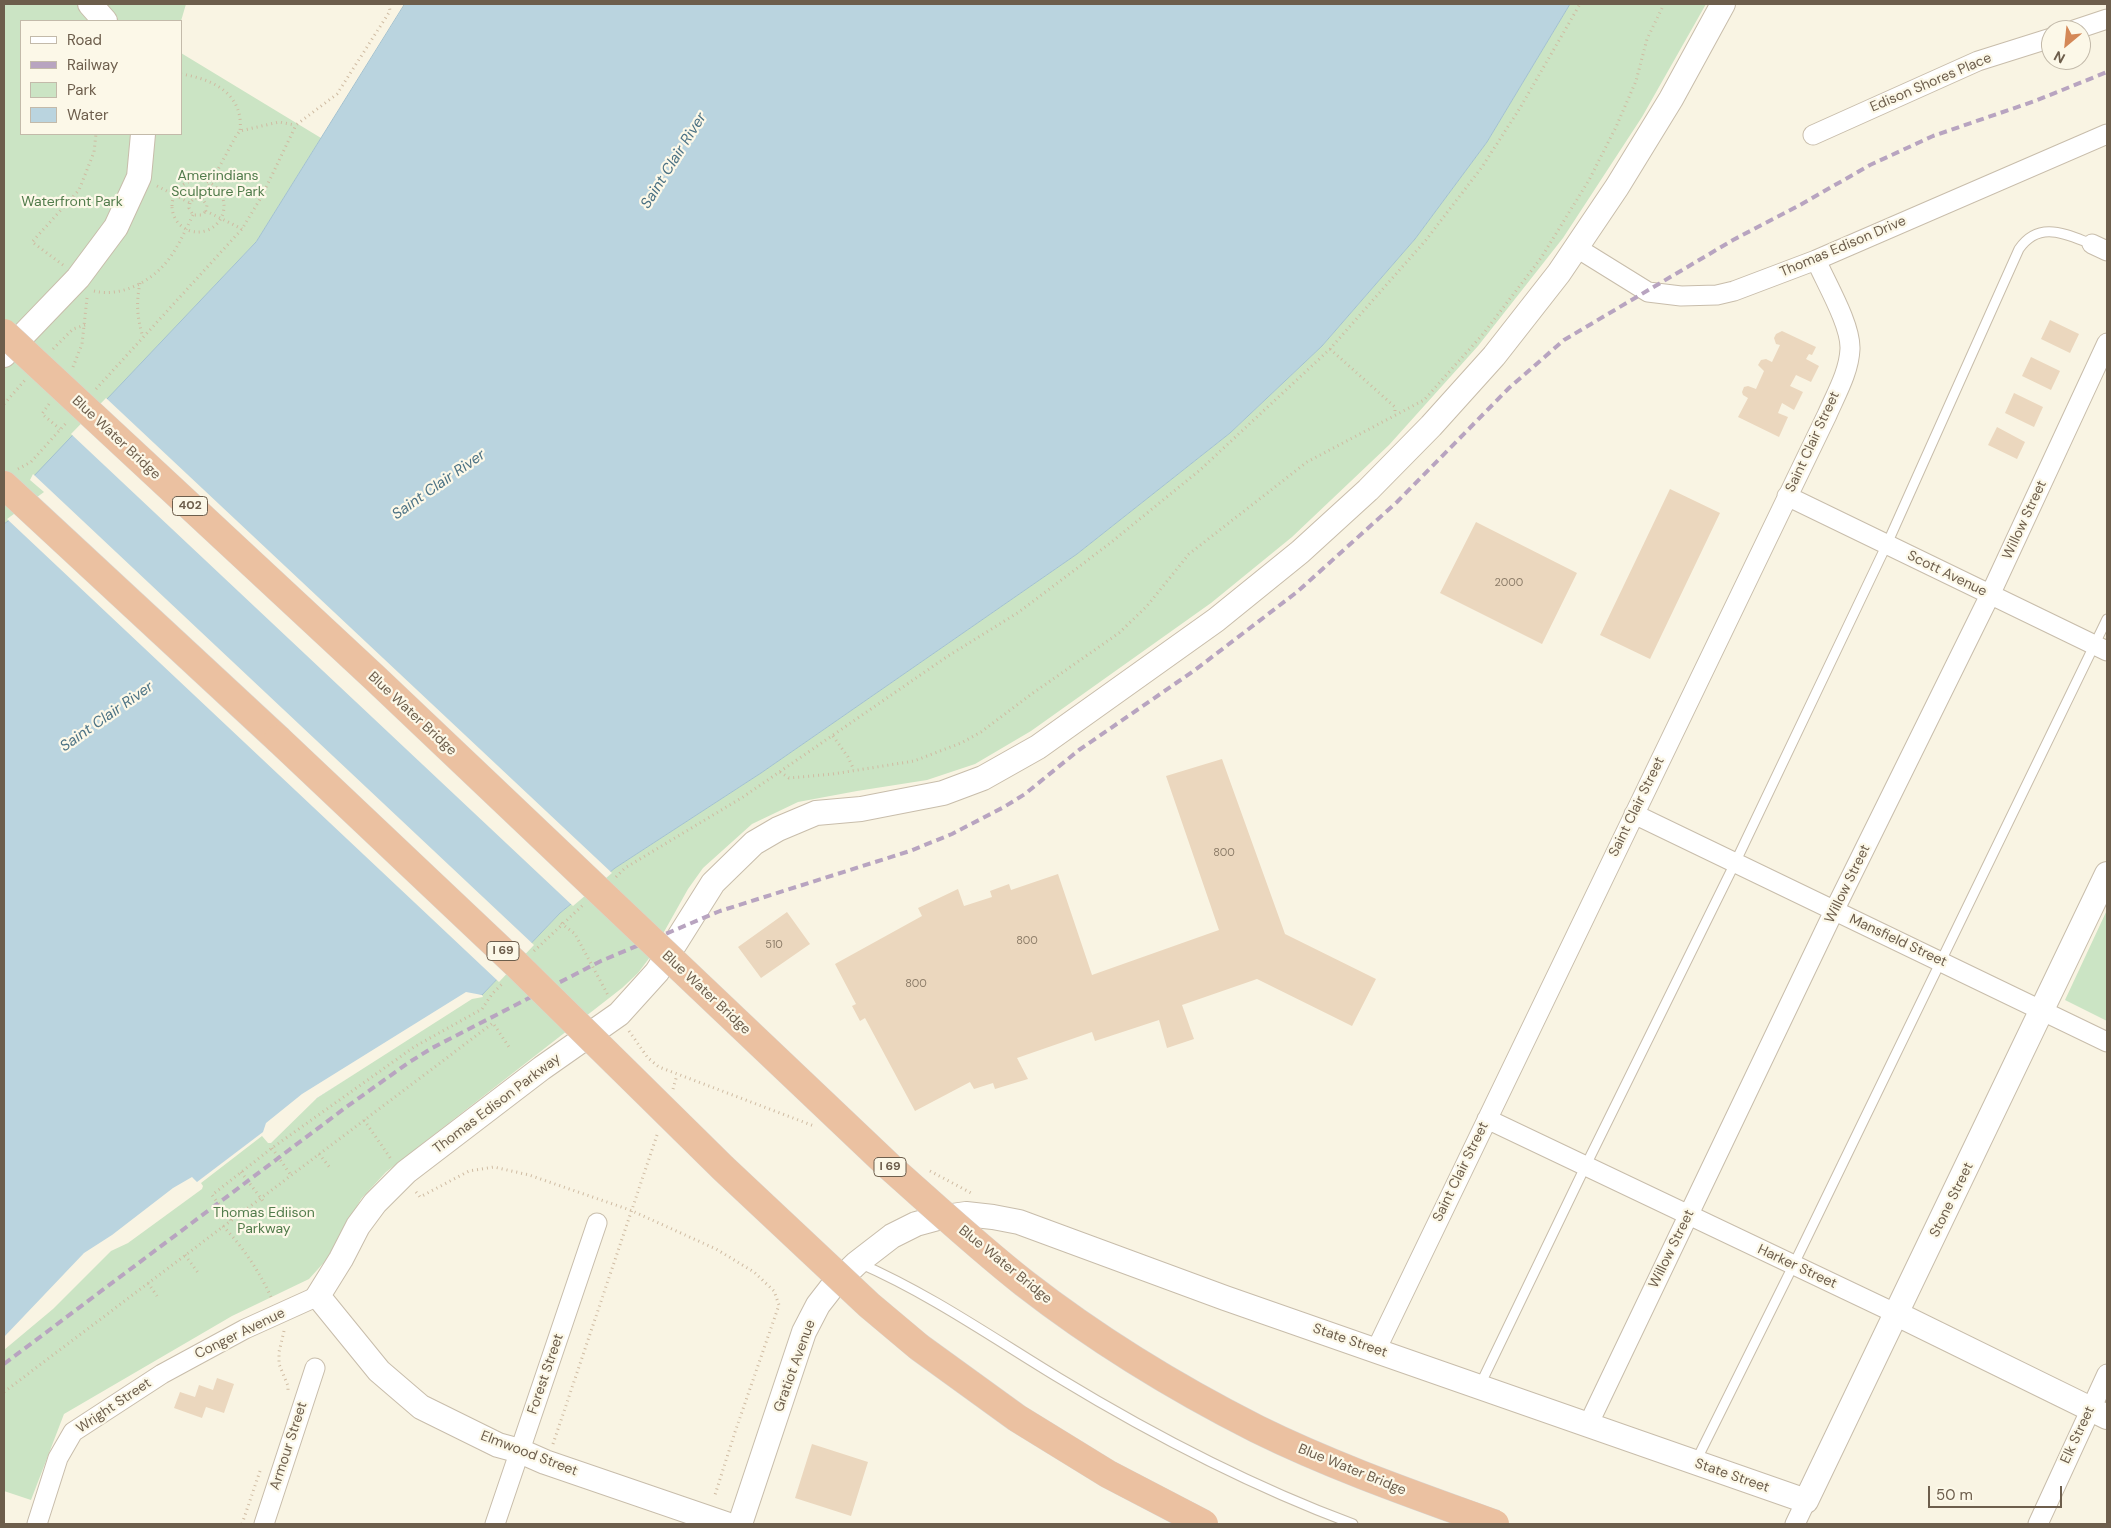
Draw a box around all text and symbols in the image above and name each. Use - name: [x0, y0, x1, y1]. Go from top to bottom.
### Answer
- legend: [20, 20, 182, 135]
- north arrow: [2041, 20, 2091, 70]
- text: Road: [67, 30, 102, 50]
- text: N: [2051, 47, 2068, 68]
- street label: Edison Shores Place: [1868, 50, 1994, 116]
- text: Railway: [67, 55, 118, 75]
- text: Park: [67, 80, 97, 100]
- text: Water: [67, 105, 108, 125]
- water label: Saint Clair River: [637, 110, 711, 212]
- park label: Amerindians Sculpture Park: [171, 168, 265, 200]
- park label: Waterfront Park: [21, 194, 123, 210]
- street label: Thomas Edison Drive: [1777, 213, 1909, 281]
- street label: Saint Clair Street: [1782, 389, 1844, 495]
- street label: Blue Water Bridge: [68, 393, 164, 483]
- water label: Saint Clair River: [389, 446, 489, 524]
- street label: Willow Street: [1999, 478, 2051, 562]
- road number: 402: [172, 496, 208, 516]
- street label: Scott Avenue: [1904, 548, 1990, 600]
- house number: 2000: [1495, 576, 1523, 590]
- street label: Blue Water Bridge: [364, 669, 460, 759]
- water label: Saint Clair River: [57, 678, 157, 756]
- street label: Saint Clair Street: [1606, 754, 1668, 860]
- street label: Willow Street: [1822, 842, 1874, 926]
- house number: 800: [1213, 846, 1235, 860]
- street label: Mansfield Street: [1847, 911, 1949, 971]
- house number: 800: [1016, 934, 1038, 948]
- house number: 510: [765, 938, 783, 952]
- road number: I 69: [487, 941, 519, 960]
- street label: Blue Water Bridge: [658, 948, 754, 1038]
- house number: 800: [905, 977, 927, 991]
- street label: Thomas Edison Parkway: [430, 1051, 564, 1157]
- street label: Saint Clair Street: [1430, 1119, 1492, 1225]
- road number: I 69: [874, 1158, 906, 1176]
- street label: Stone Street: [1927, 1160, 1977, 1240]
- park label: Thomas Ediison Parkway: [213, 1205, 315, 1238]
- street label: Willow Street: [1646, 1207, 1698, 1291]
- street label: Blue Water Bridge: [955, 1222, 1055, 1308]
- street label: Harker Street: [1755, 1241, 1839, 1293]
- street label: Conger Avenue: [192, 1305, 288, 1363]
- street label: Gratiot Avenue: [771, 1318, 819, 1414]
- street label: State Street: [1311, 1320, 1389, 1362]
- street label: Forest Street: [524, 1332, 568, 1416]
- street label: Wright Street: [73, 1375, 155, 1437]
- street label: Armour Street: [267, 1400, 311, 1492]
- street label: Elk Street: [2057, 1404, 2099, 1466]
- street label: Elmwood Street: [478, 1428, 580, 1480]
- street label: Blue Water Bridge: [1296, 1441, 1408, 1499]
- street label: State Street: [1693, 1455, 1771, 1497]
- scale bar: [1931, 1476, 2065, 1508]
- text: 50 m: [1936, 1485, 1973, 1505]

